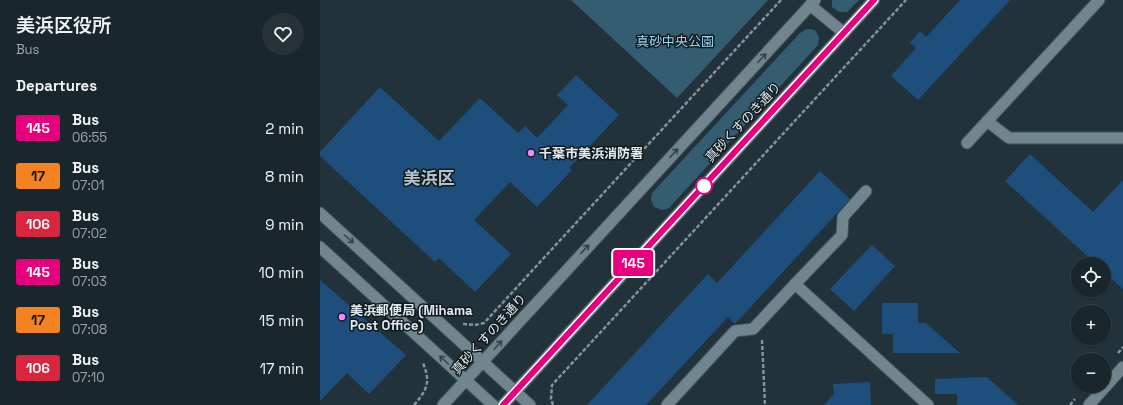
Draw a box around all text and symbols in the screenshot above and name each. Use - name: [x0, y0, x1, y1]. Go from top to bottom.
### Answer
- text: 美浜区役所: [16, 13, 111, 38]
- button: heart: [262, 13, 304, 55]
- park label: 真砂中央公園: [636, 33, 714, 50]
- text: Bus: [16, 41, 39, 58]
- one-way arrow: [757, 53, 766, 63]
- text: Departures: [16, 76, 97, 95]
- street label: 真砂くすのき通り: [701, 78, 785, 166]
- text: Bus: [72, 110, 99, 129]
- text: 145: [26, 119, 50, 137]
- text: 2 min: [265, 119, 304, 138]
- text: 06:55: [72, 129, 107, 146]
- place label: 千葉市美浜消防署: [539, 145, 643, 162]
- marker: 千葉市美浜消防署: [526, 148, 536, 158]
- one-way arrow: [669, 148, 678, 158]
- text: Bus: [72, 158, 99, 177]
- text: 17: [31, 167, 45, 185]
- text: 8 min: [265, 167, 304, 186]
- district label: 美浜区: [404, 167, 455, 189]
- text: 07:01: [72, 177, 105, 194]
- unlabelled marker: [695, 177, 713, 195]
- text: Bus: [72, 206, 99, 225]
- text: 106: [26, 215, 50, 233]
- text: 9 min: [265, 215, 304, 234]
- text: 07:02: [72, 225, 107, 242]
- one-way arrow: [344, 234, 354, 244]
- one-way arrow: [581, 244, 590, 254]
- line badge: 145: [610, 250, 656, 276]
- text: Bus: [72, 254, 99, 273]
- text: 145: [621, 254, 645, 272]
- map controls: [1071, 257, 1111, 393]
- button: locate: [1071, 257, 1111, 297]
- text: 145: [26, 263, 50, 281]
- text: 10 min: [258, 263, 304, 282]
- text: 07:03: [72, 273, 107, 290]
- street label: 真砂くすのき通り: [448, 290, 530, 378]
- text: Bus: [72, 302, 99, 321]
- place label: 美浜郵便局 (Mihama Post Office): [350, 302, 473, 334]
- button: +: [1071, 305, 1111, 345]
- text: 17: [31, 311, 45, 329]
- text: 15 min: [259, 311, 304, 330]
- marker: 美浜郵便局 (Mihama Post Office): [337, 312, 347, 322]
- text: 07:08: [72, 321, 107, 338]
- one-way arrow: [493, 340, 502, 350]
- text: Bus: [72, 350, 99, 369]
- button: −: [1071, 353, 1111, 393]
- one-way arrow: [439, 355, 449, 365]
- text: 106: [26, 359, 50, 377]
- text: 17 min: [260, 359, 304, 378]
- text: 07:10: [72, 369, 105, 386]

